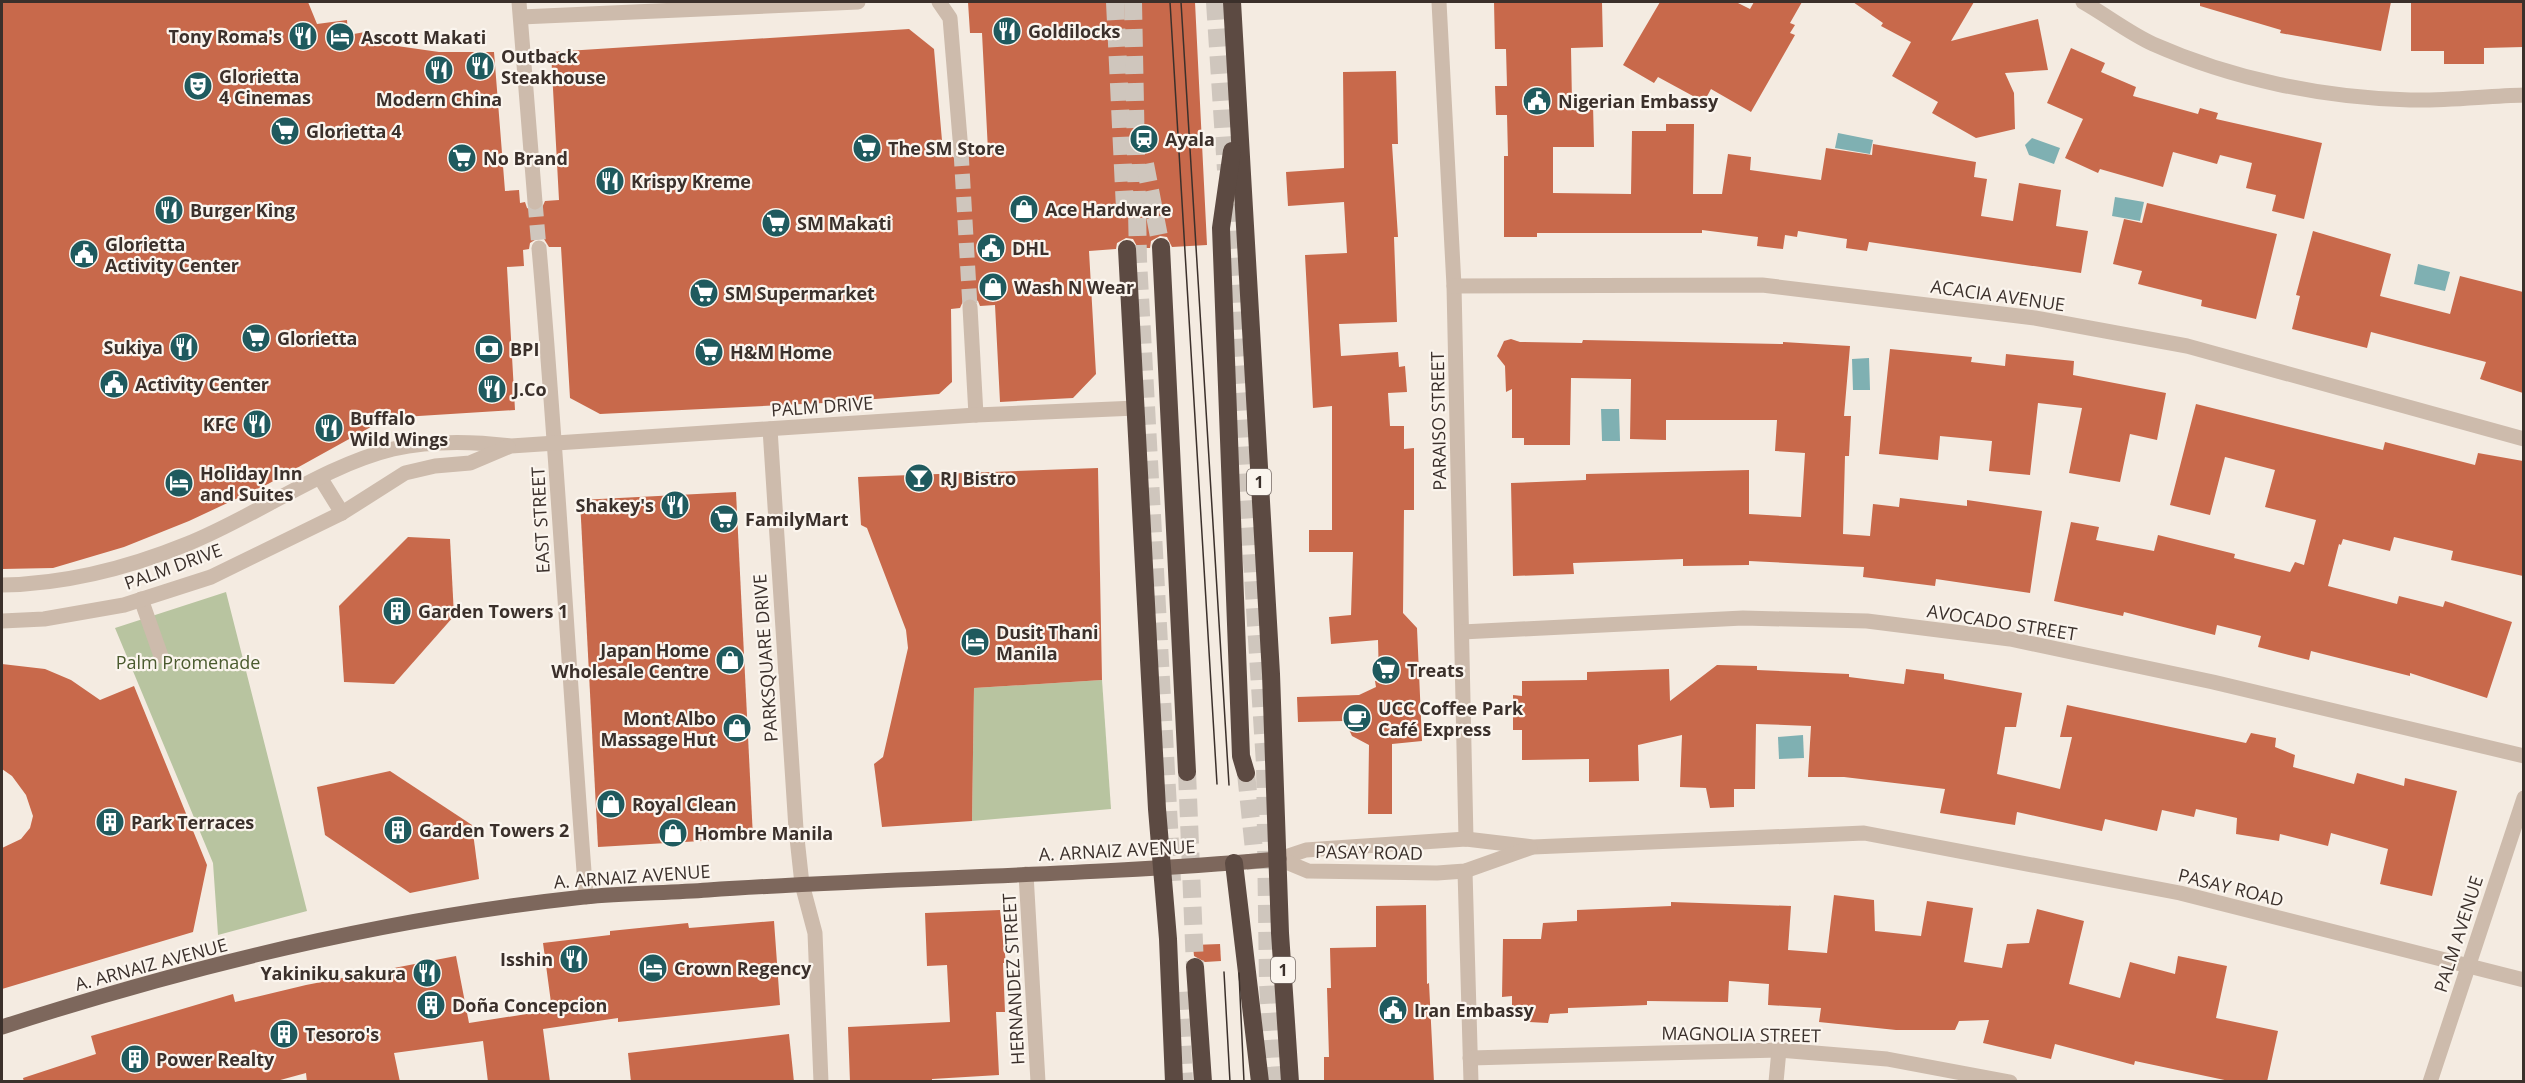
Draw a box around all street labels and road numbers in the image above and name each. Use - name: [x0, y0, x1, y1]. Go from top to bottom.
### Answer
- street label: ACACIA AVENUE: [1929, 274, 2067, 316]
- street label: PARAISO STREET: [1425, 351, 1451, 491]
- street label: PALM DRIVE: [770, 390, 874, 422]
- street label: EAST STREET: [525, 466, 555, 574]
- road number: 1: [1247, 469, 1271, 495]
- street label: PALM DRIVE: [121, 537, 225, 595]
- street label: PARKSQUARE DRIVE: [747, 573, 783, 743]
- street label: AVOCADO STREET: [1925, 598, 2079, 646]
- street label: A. ARNAIZ AVENUE: [1038, 834, 1196, 866]
- street label: PASAY ROAD: [1315, 839, 1423, 865]
- street label: A. ARNAIZ AVENUE: [553, 859, 711, 893]
- street label: PASAY ROAD: [2176, 862, 2286, 912]
- street label: PALM AVENUE: [2428, 873, 2488, 995]
- street label: HERNANDEZ STREET: [997, 893, 1029, 1065]
- street label: A. ARNAIZ AVENUE: [72, 932, 230, 996]
- road number: 1: [1271, 957, 1295, 983]
- street label: MAGNOLIA STREET: [1661, 1021, 1821, 1047]

